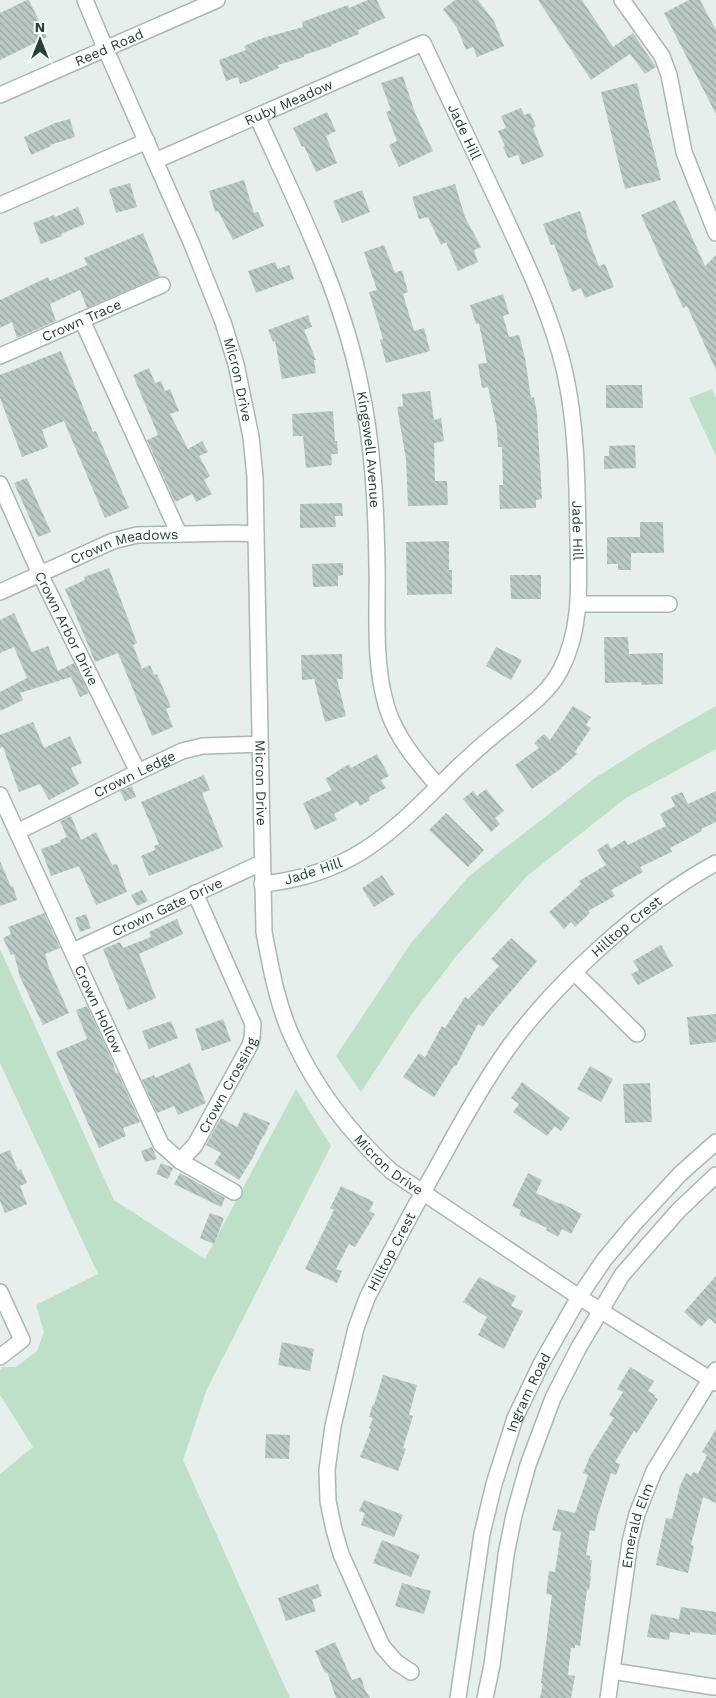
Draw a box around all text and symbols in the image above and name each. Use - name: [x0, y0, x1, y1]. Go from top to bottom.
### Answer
- north arrow: [15, 15, 65, 65]
- text: N: [35, 19, 45, 35]
- street label: Reed Road: [72, 25, 146, 69]
- street label: Ruby Meadow: [242, 76, 335, 129]
- street label: Jade Hill: [445, 101, 485, 163]
- street label: Crown Trace: [39, 296, 124, 345]
- street label: Micron Drive: [220, 336, 256, 423]
- street label: Kingswell Avenue: [354, 390, 383, 508]
- street label: Jade Hill: [569, 500, 587, 561]
- street label: Crown Meadows: [68, 526, 179, 567]
- street label: Crown Arbor Drive: [32, 569, 102, 688]
- street label: Micron Drive: [252, 740, 270, 826]
- street label: Crown Ledge: [91, 747, 178, 801]
- street label: Jade Hill: [282, 854, 345, 888]
- street label: Crown Gate Drive: [110, 874, 225, 940]
- street label: Hilltop Crest: [588, 892, 665, 960]
- street label: Crown Hollow: [72, 963, 126, 1056]
- street label: Crown Crossing: [195, 1035, 260, 1136]
- street label: Micron Drive: [351, 1131, 426, 1198]
- street label: Hilltop Crest: [364, 1209, 419, 1294]
- street label: Ingram Road: [503, 1350, 554, 1434]
- street label: Emerald Elm: [618, 1481, 656, 1570]

